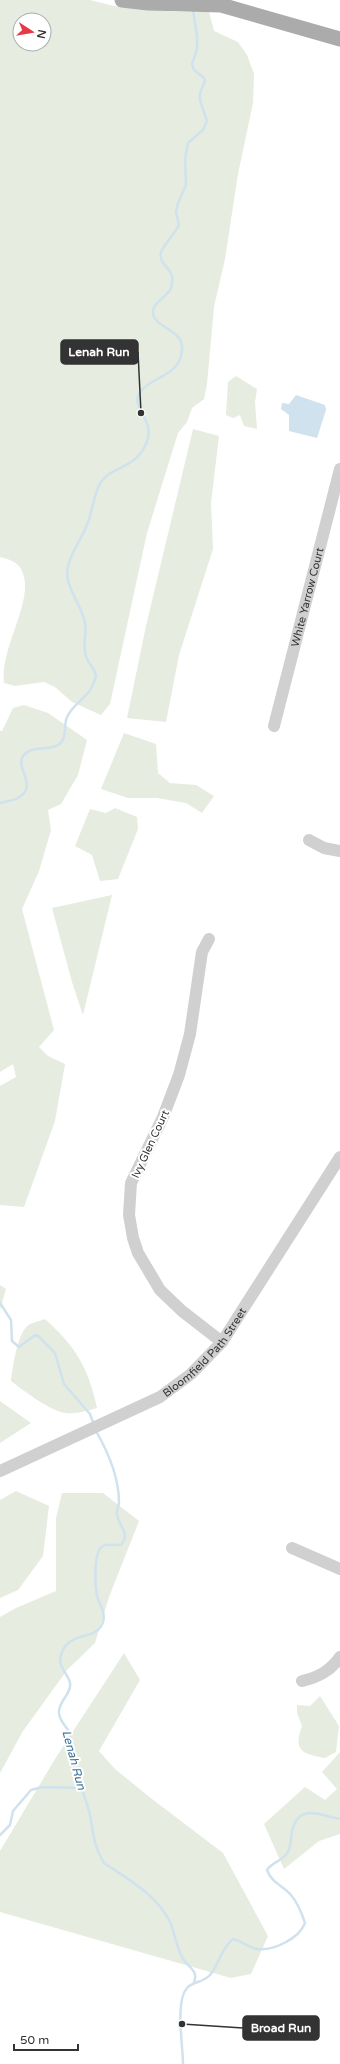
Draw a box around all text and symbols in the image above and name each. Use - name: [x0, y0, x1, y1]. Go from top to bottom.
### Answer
- north arrow: [12, 12, 52, 52]
- text: N: [34, 28, 49, 40]
- callout: Lenah Run: [61, 340, 138, 364]
- text: Lenah Run: [68, 345, 130, 359]
- street label: White Yarrow Court: [289, 546, 327, 648]
- street label: Ivy Glen Court: [129, 1108, 172, 1180]
- street label: Bloomfield Path Street: [160, 1305, 249, 1400]
- water label: Lenah Run: [59, 1729, 89, 1792]
- callout: Broad Run: [243, 2016, 319, 2040]
- text: Broad Run: [251, 2021, 311, 2035]
- scale bar: [14, 2026, 78, 2052]
- text: 50 m: [20, 2033, 49, 2047]

